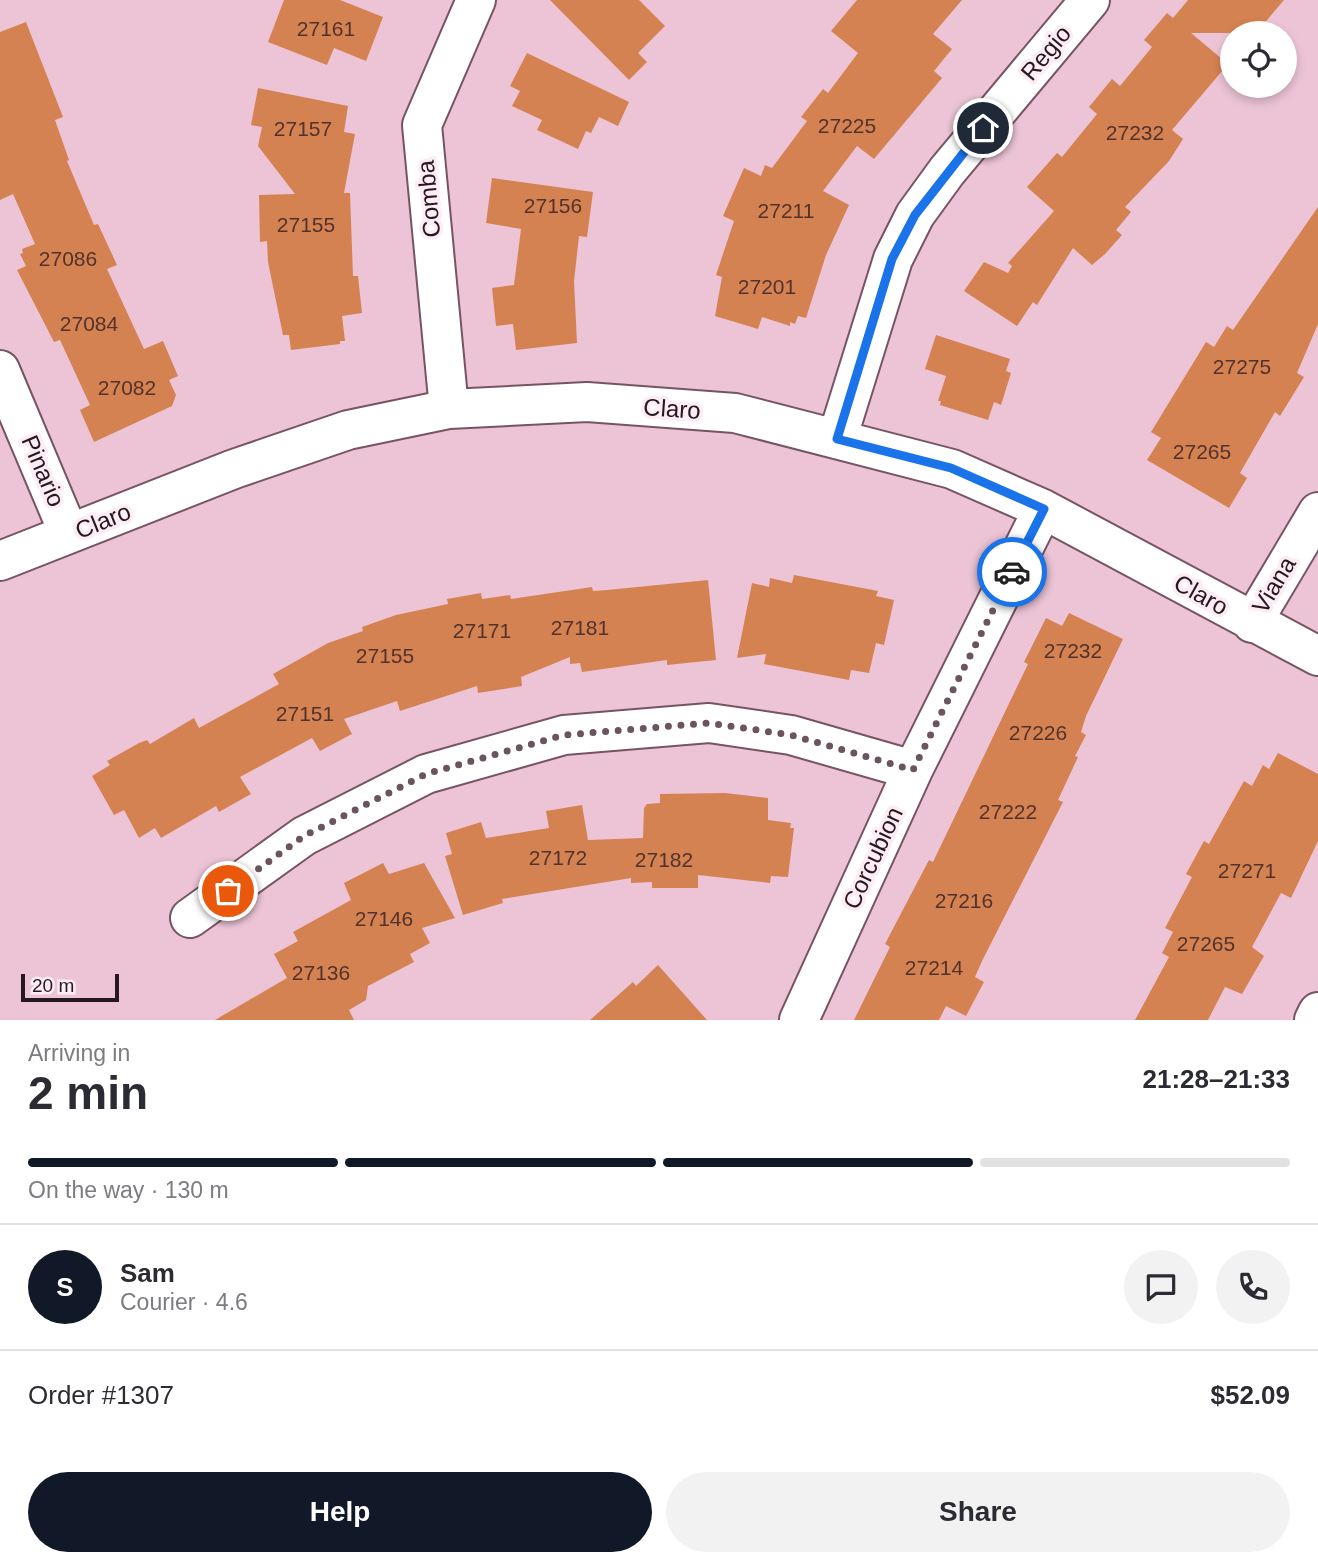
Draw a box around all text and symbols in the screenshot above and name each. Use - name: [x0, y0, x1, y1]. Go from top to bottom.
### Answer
- house number: 27161: [297, 17, 355, 40]
- street label: Regio: [1015, 20, 1076, 85]
- map controls: [1220, 21, 1297, 98]
- button: locate: [1220, 21, 1297, 98]
- pin: [953, 98, 1013, 158]
- icon: home: [964, 109, 1002, 147]
- house number: 27225: [818, 114, 876, 137]
- house number: 27157: [274, 117, 332, 140]
- house number: 27232: [1106, 121, 1164, 144]
- street label: Comba: [412, 159, 445, 239]
- house number: 27156: [524, 194, 582, 217]
- house number: 27211: [758, 199, 814, 222]
- house number: 27155: [277, 213, 335, 236]
- house number: 27086: [39, 247, 97, 270]
- house number: 27201: [738, 275, 796, 298]
- house number: 27084: [60, 312, 119, 335]
- house number: 27275: [1213, 355, 1271, 378]
- house number: 27082: [98, 376, 156, 399]
- street label: Claro: [642, 393, 702, 424]
- street label: Pinario: [16, 431, 70, 510]
- house number: 27265: [1173, 440, 1231, 463]
- street label: Claro: [71, 497, 134, 544]
- courier: [977, 537, 1047, 607]
- street label: Viana: [1246, 551, 1301, 618]
- icon: car: [993, 553, 1031, 591]
- street label: Claro: [1170, 569, 1233, 620]
- house number: 27181: [551, 616, 609, 639]
- house number: 27171: [453, 619, 511, 642]
- house number: 27232: [1044, 639, 1102, 662]
- house number: 27155: [356, 644, 414, 667]
- house number: 27151: [276, 702, 334, 725]
- house number: 27226: [1009, 721, 1067, 744]
- house number: 27222: [979, 800, 1037, 823]
- street label: Corcubion: [837, 803, 908, 913]
- house number: 27172: [529, 846, 587, 869]
- house number: 27182: [635, 848, 693, 871]
- house number: 27271: [1218, 859, 1276, 882]
- pin: [198, 861, 258, 921]
- icon: bag: [209, 872, 247, 910]
- house number: 27216: [935, 889, 993, 912]
- house number: 27146: [355, 907, 413, 930]
- house number: 27265: [1177, 932, 1235, 955]
- house number: 27214: [905, 956, 964, 979]
- house number: 27136: [292, 961, 350, 984]
- scale bar: [21, 971, 119, 1003]
- text: 20 m: [32, 975, 74, 996]
- text: Arriving in: [28, 1040, 130, 1066]
- text: 21:28–21:33: [1143, 1064, 1290, 1094]
- text: 2 min: [28, 1067, 148, 1119]
- text: On the way · 130 m: [28, 1177, 229, 1203]
- button: chat: [1124, 1250, 1198, 1324]
- button: phone: [1216, 1250, 1290, 1324]
- text: Sam: [120, 1258, 175, 1288]
- text: S: [56, 1272, 74, 1302]
- text: Courier · 4.6: [120, 1289, 248, 1315]
- text: Order #1307: [28, 1380, 174, 1410]
- text: $52.09: [1210, 1380, 1290, 1410]
- button: Help: [28, 1472, 652, 1552]
- button: Share: [666, 1472, 1290, 1552]

